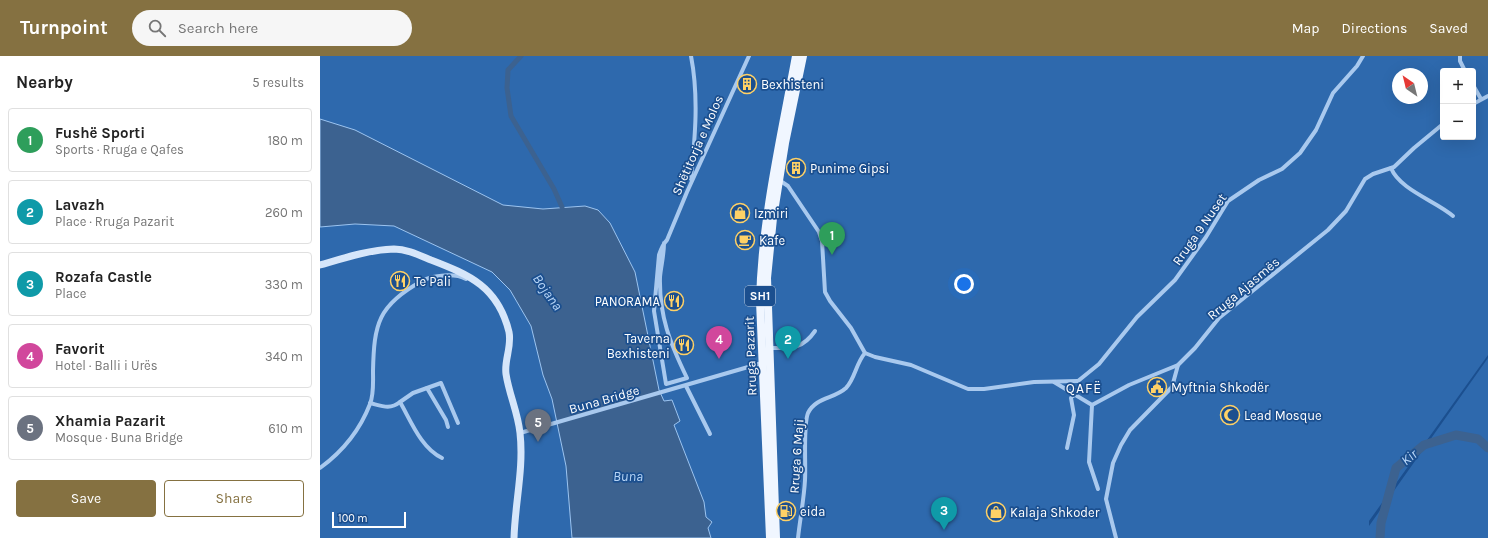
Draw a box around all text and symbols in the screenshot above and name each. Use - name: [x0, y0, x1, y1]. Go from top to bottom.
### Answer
- search box: [132, 10, 412, 46]
- text: Turnpoint: [20, 17, 108, 39]
- icon: search: [146, 17, 168, 39]
- text: Search here: [178, 19, 258, 37]
- text: Map: [1292, 20, 1320, 37]
- text: Directions: [1342, 20, 1407, 37]
- text: Saved: [1429, 20, 1468, 37]
- north arrow: [1392, 68, 1428, 104]
- map controls: [1440, 68, 1476, 140]
- button: +: [1440, 68, 1476, 104]
- text: Nearby: [16, 72, 73, 92]
- building icon: Bexhisteni: [736, 73, 758, 95]
- text: 5 results: [252, 75, 304, 90]
- place label: Bexhisteni: [761, 77, 824, 92]
- street label: Shëtitorja e Molos: [669, 93, 726, 197]
- button: −: [1440, 104, 1476, 140]
- text: Fushë Sporti: [55, 124, 145, 142]
- text: 1: [28, 133, 32, 148]
- text: 180 m: [268, 133, 303, 148]
- text: Sports · Rruga e Qafes: [55, 142, 184, 157]
- building icon: Punime Gipsi: [785, 157, 807, 179]
- place label: Punime Gipsi: [810, 161, 889, 176]
- street label: Rruga 9 Nuset: [1169, 191, 1230, 268]
- text: Lavazh: [55, 196, 105, 214]
- shop icon: Izmiri: [729, 202, 751, 224]
- text: 2: [26, 205, 34, 220]
- text: 260 m: [265, 205, 303, 220]
- place label: Izmiri: [754, 206, 788, 221]
- text: Place · Rruga Pazarit: [55, 214, 174, 229]
- pin: 1: [819, 222, 845, 255]
- cafe icon: Kafe: [734, 229, 756, 251]
- place label: Kafe: [759, 233, 786, 248]
- street label: Rruga Ajasmës: [1204, 254, 1282, 323]
- text: Rozafa Castle: [55, 268, 152, 286]
- restaurant icon: Te Pali: [389, 270, 411, 292]
- water label: Bojana: [529, 271, 566, 314]
- place label: Te Pali: [414, 274, 451, 289]
- your location: [954, 274, 974, 294]
- text: 3: [26, 277, 34, 292]
- text: 330 m: [265, 277, 303, 292]
- text: Place: [55, 286, 86, 301]
- road number: SH1: [745, 286, 775, 306]
- restaurant icon: PANORAMA: [663, 290, 685, 312]
- place label: PANORAMA: [595, 294, 661, 309]
- street label: Rruga Pazarit: [742, 316, 759, 396]
- pin: 4: [706, 326, 732, 359]
- pin: 2: [775, 326, 801, 359]
- place label: Taverna Bexhisteni: [607, 331, 670, 361]
- restaurant icon: Taverna Bexhisteni: [673, 334, 695, 356]
- text: Favorit: [55, 340, 105, 358]
- text: 4: [26, 349, 34, 364]
- text: 340 m: [265, 349, 303, 364]
- text: Hotel · Balli i Urës: [55, 358, 158, 373]
- public building icon: Myftnia Shkodër: [1146, 376, 1168, 398]
- district label: QAFË: [1066, 380, 1102, 397]
- place label: Myftnia Shkodër: [1171, 380, 1269, 395]
- street label: Buna Bridge: [567, 382, 641, 417]
- mosque icon: Lead Mosque: [1219, 404, 1241, 426]
- place label: Lead Mosque: [1244, 408, 1322, 424]
- pin: 5: [525, 409, 551, 442]
- text: Xhamia Pazarit: [55, 412, 166, 430]
- street label: Rruga 6 Maji: [786, 418, 807, 494]
- text: 5: [26, 421, 34, 436]
- text: 610 m: [268, 421, 303, 436]
- text: Mosque · Buna Bridge: [55, 430, 183, 445]
- water label: Kir: [1398, 445, 1422, 469]
- water label: Buna: [613, 468, 643, 485]
- button: Save: [16, 480, 156, 517]
- button: Share: [164, 480, 304, 517]
- pin: 3: [931, 497, 957, 530]
- fuel station icon: eida: [775, 500, 797, 522]
- shop icon: Kalaja Shkoder: [985, 501, 1007, 523]
- place label: eida: [800, 504, 825, 519]
- place label: Kalaja Shkoder: [1010, 505, 1100, 520]
- scale bar: [332, 510, 406, 529]
- text: 100 m: [338, 512, 368, 525]

